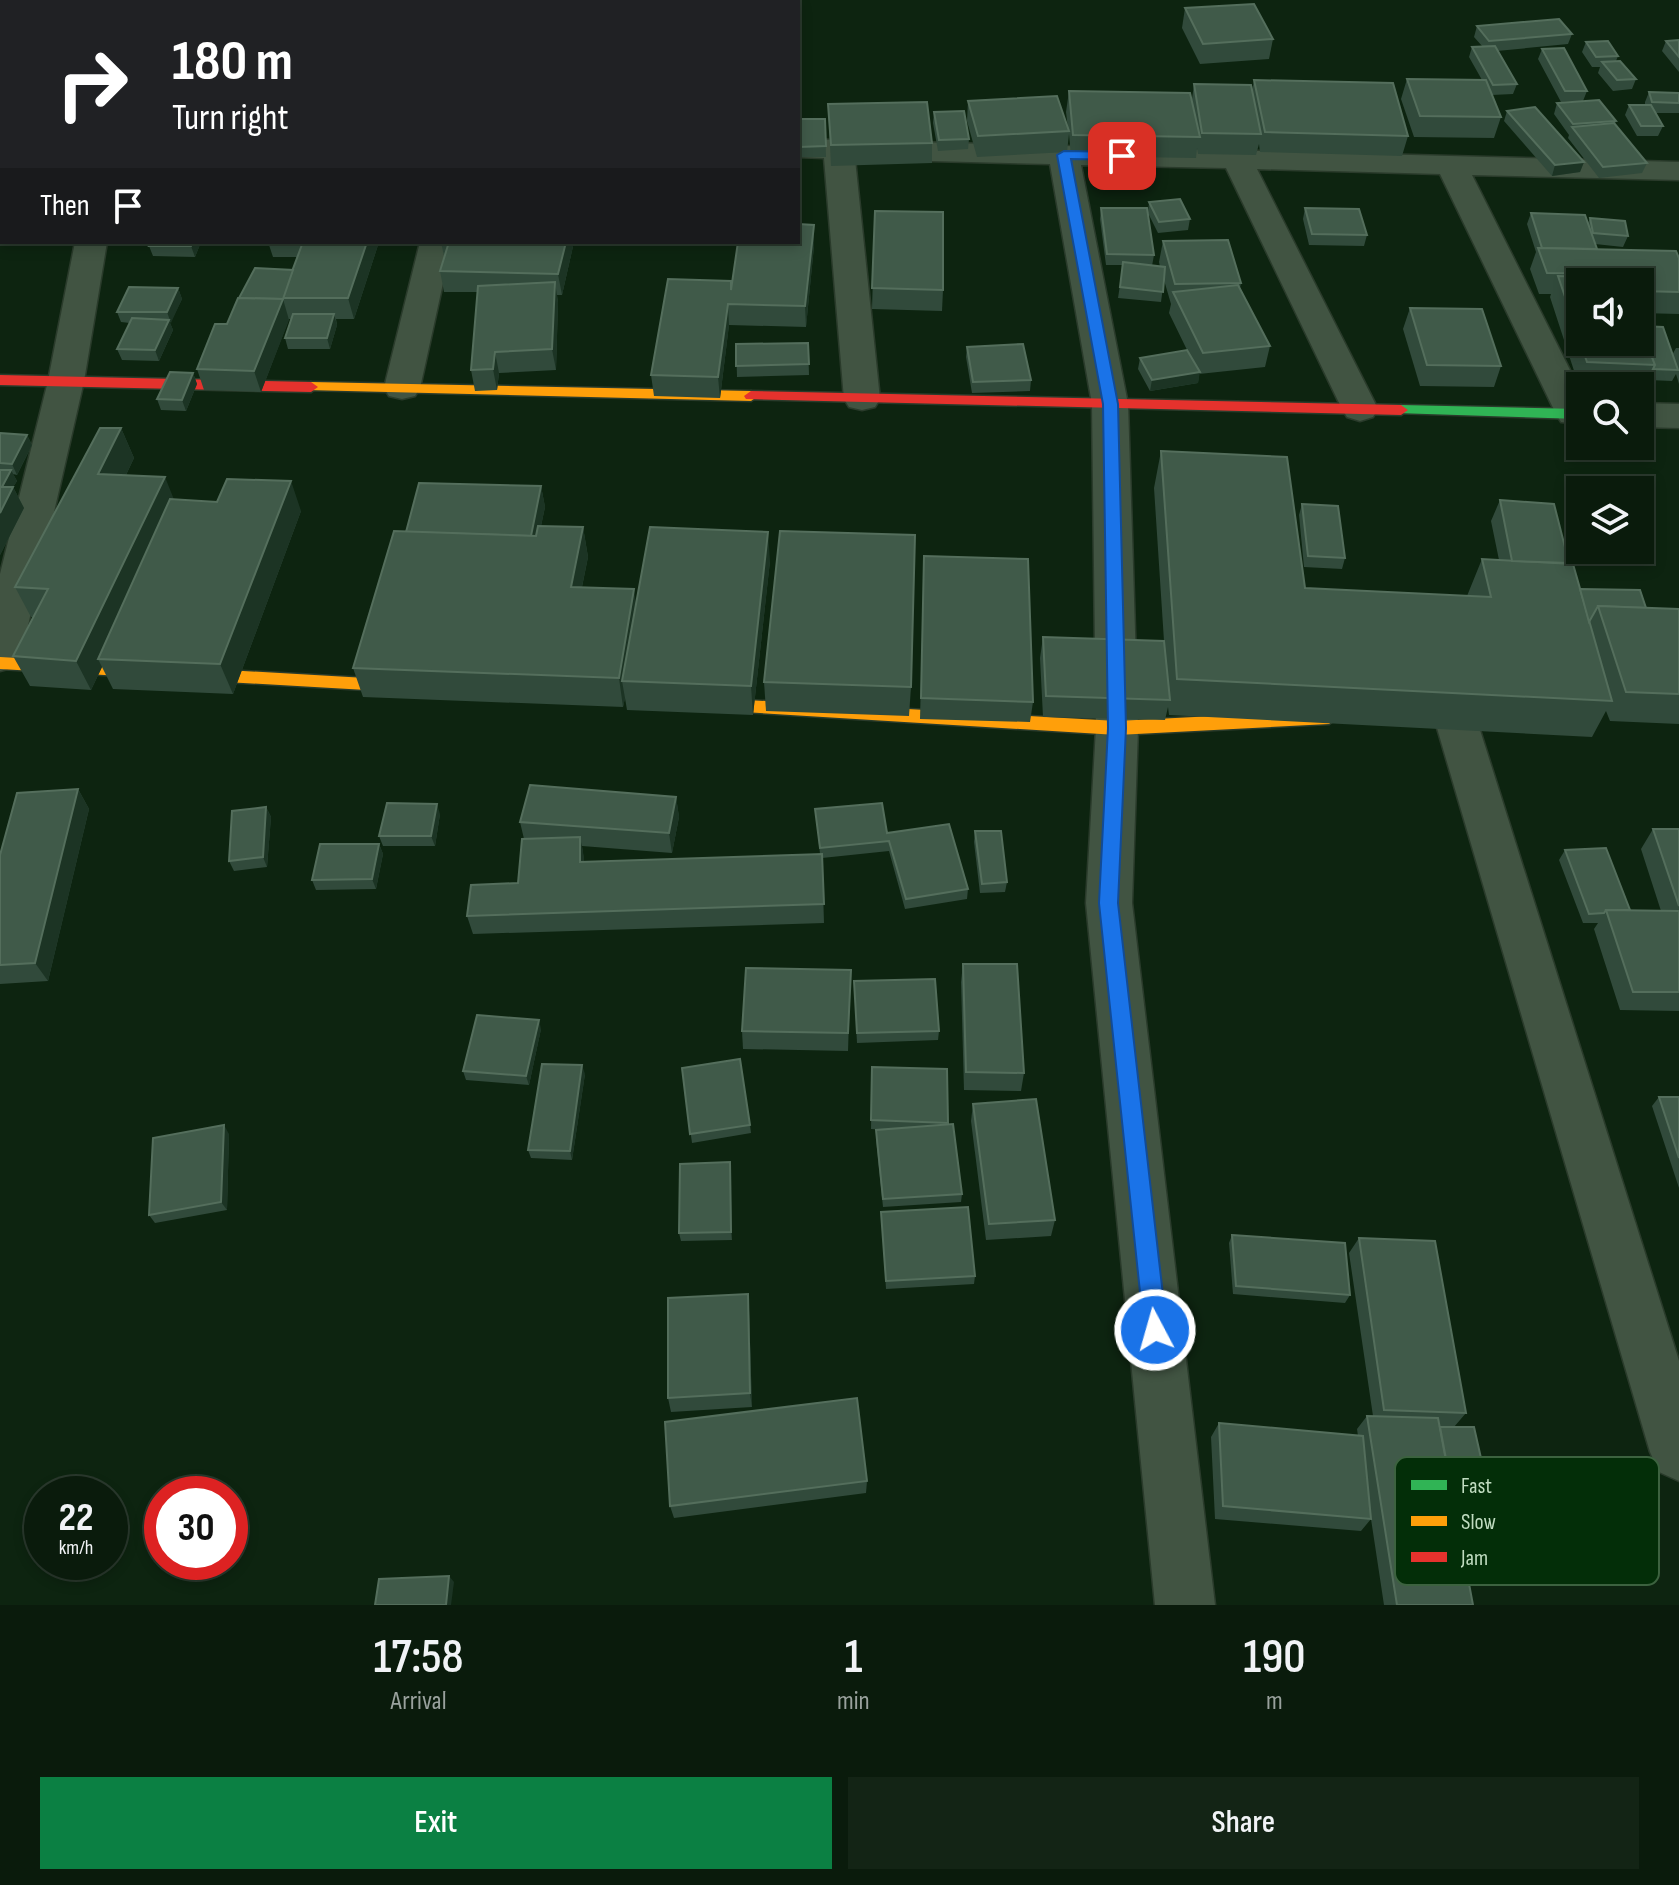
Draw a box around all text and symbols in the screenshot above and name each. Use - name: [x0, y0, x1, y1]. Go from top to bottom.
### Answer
- text: 180 m: [172, 29, 293, 96]
- icon: right: [40, 32, 144, 136]
- text: Turn right: [172, 97, 289, 140]
- pin: [1088, 122, 1156, 190]
- icon: arrive: [1100, 134, 1144, 178]
- icon: arrive: [106, 184, 150, 228]
- text: Then: [40, 188, 90, 224]
- map controls: [1566, 268, 1654, 564]
- button: sound: [1566, 268, 1654, 356]
- button: search: [1566, 372, 1654, 460]
- button: layers: [1566, 476, 1654, 564]
- position arrow: [1113, 1288, 1197, 1372]
- legend: [1395, 1457, 1659, 1585]
- text: Fast: [1461, 1473, 1492, 1500]
- speed limit sign: 30: [144, 1476, 248, 1580]
- text: 22: [58, 1494, 94, 1542]
- text: Slow: [1461, 1509, 1496, 1536]
- text: km/h: [59, 1536, 93, 1560]
- text: Jam: [1460, 1545, 1488, 1572]
- text: 17:58: [374, 1629, 464, 1686]
- text: 1: [844, 1629, 862, 1686]
- text: 190: [1243, 1629, 1306, 1686]
- text: Arrival: [391, 1686, 446, 1717]
- text: min: [837, 1686, 870, 1717]
- text: m: [1266, 1686, 1283, 1717]
- button: Exit: [40, 1777, 832, 1869]
- button: Share: [848, 1777, 1639, 1869]

